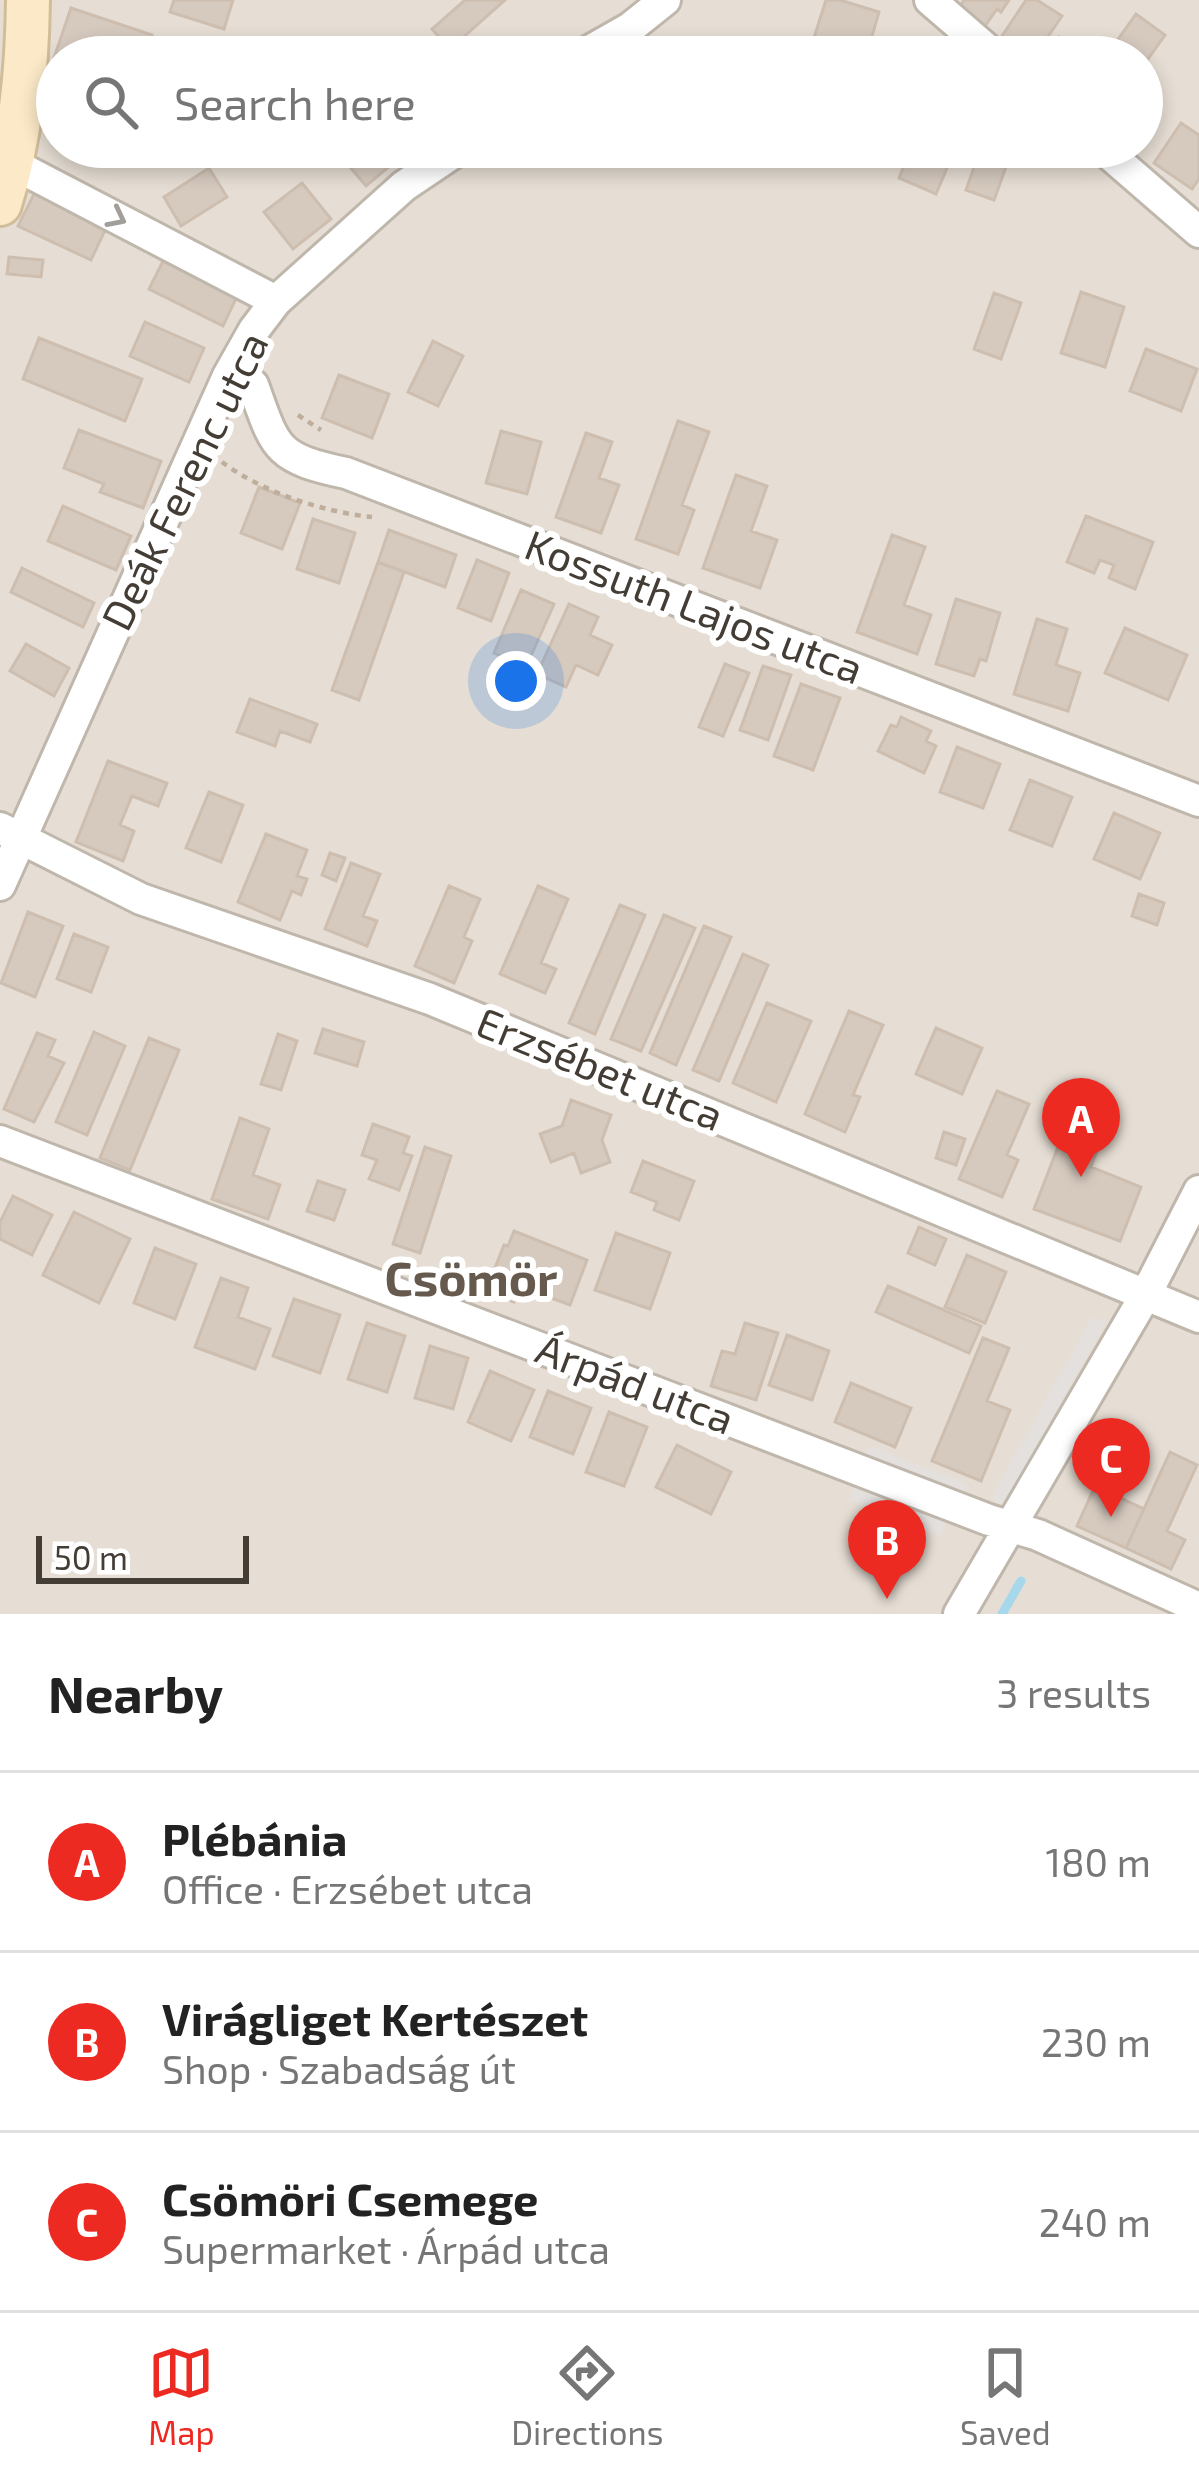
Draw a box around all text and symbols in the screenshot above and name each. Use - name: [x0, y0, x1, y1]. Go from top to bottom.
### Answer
- search box: [36, 36, 1163, 168]
- icon: search: [78, 69, 144, 135]
- text: Search here: [174, 75, 416, 129]
- one-way arrow: [104, 204, 125, 227]
- street label: Deák Ferenc utca: [89, 323, 277, 637]
- street label: Kossuth Lajos utca: [518, 518, 871, 694]
- your location: [486, 651, 546, 711]
- street label: Erzsébet utca: [470, 995, 731, 1139]
- pin: A: [1042, 1078, 1120, 1177]
- district label: Csömör: [384, 1248, 558, 1306]
- street label: Árpád utca: [530, 1322, 741, 1443]
- pin: C: [1072, 1418, 1150, 1517]
- pin: B: [848, 1500, 926, 1599]
- scale bar: [36, 1530, 249, 1583]
- text: 50 m: [54, 1537, 128, 1577]
- text: Nearby: [48, 1662, 223, 1723]
- text: 3 results: [997, 1669, 1151, 1716]
- text: Plébánia: [162, 1811, 347, 1865]
- text: A: [74, 1838, 100, 1885]
- text: 180 m: [1045, 1838, 1151, 1885]
- text: Office · Erzsébet utca: [162, 1865, 533, 1912]
- text: Virágliget Kertészet: [162, 1991, 588, 2045]
- text: B: [75, 2018, 99, 2065]
- text: 230 m: [1041, 2018, 1151, 2065]
- text: Shop · Szabadság út: [162, 2045, 516, 2092]
- text: Csömöri Csemege: [162, 2171, 539, 2225]
- text: C: [76, 2198, 98, 2245]
- text: 240 m: [1039, 2198, 1151, 2245]
- text: Supermarket · Árpád utca: [162, 2225, 610, 2272]
- tab: Map: [148, 2340, 215, 2452]
- tab: Directions: [511, 2340, 663, 2452]
- tab: Saved: [960, 2340, 1051, 2452]

